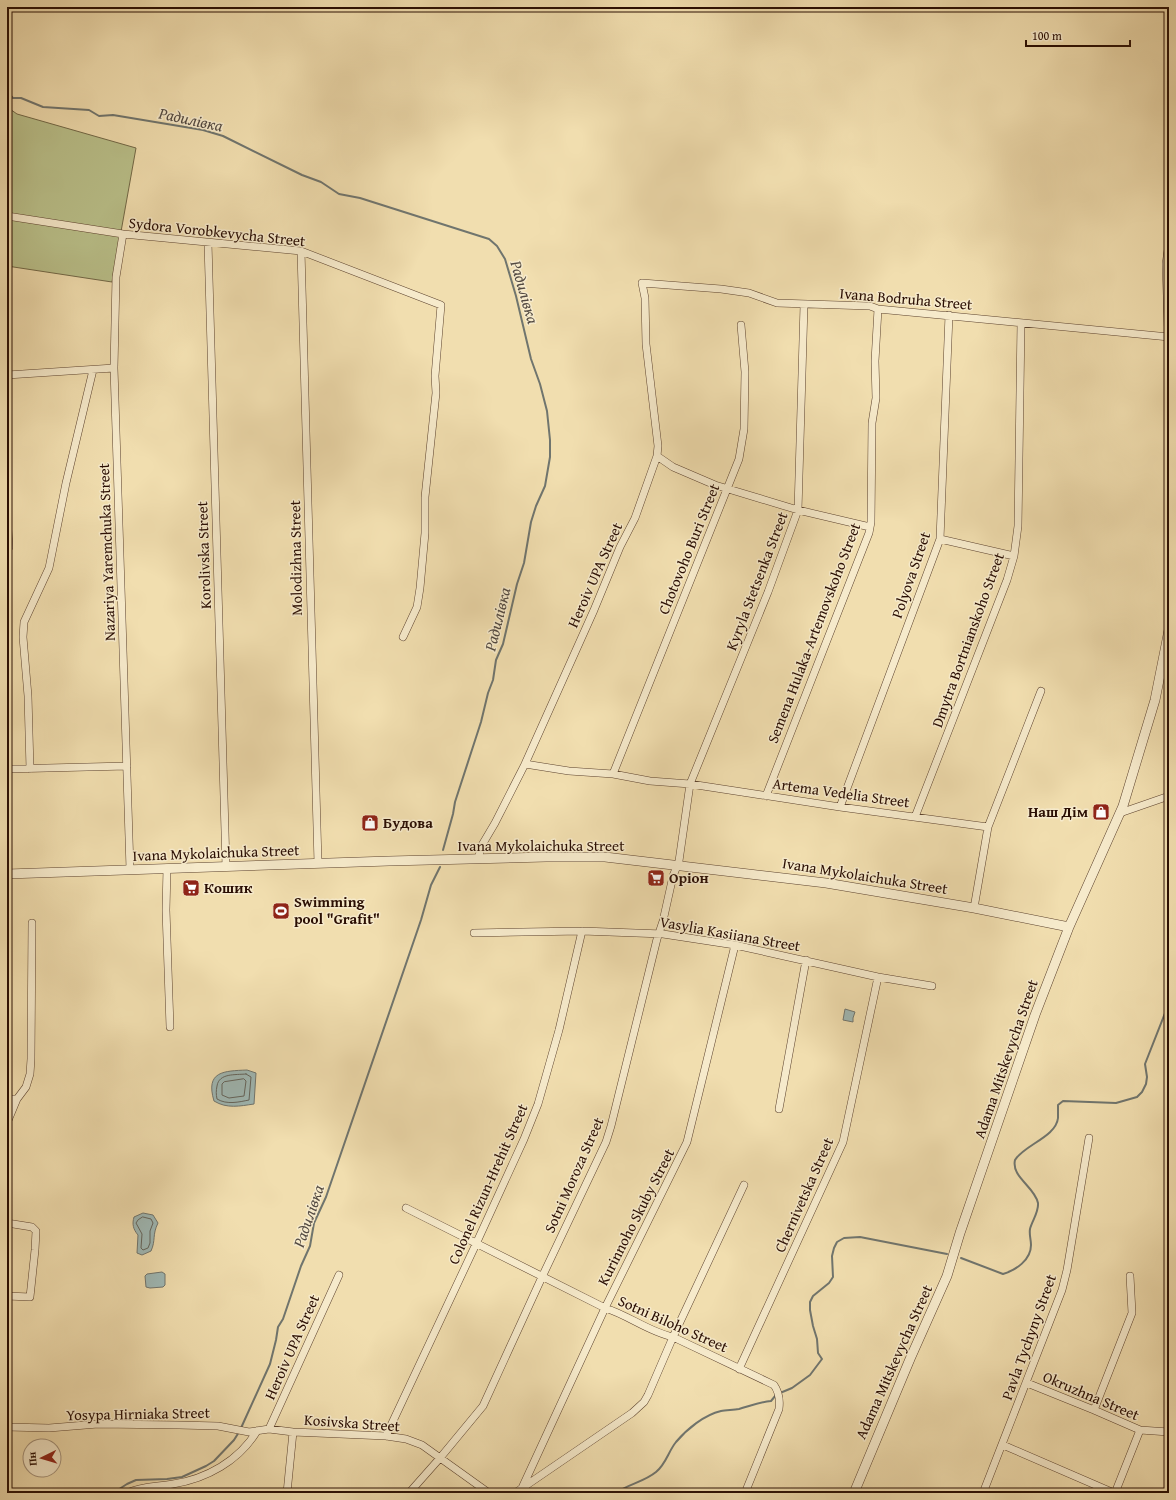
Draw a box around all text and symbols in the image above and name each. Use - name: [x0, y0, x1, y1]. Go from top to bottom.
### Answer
- scale bar: [1026, 22, 1130, 48]
- text: 100 m: [1032, 27, 1062, 44]
- water label: Радилівка: [156, 100, 226, 138]
- street label: Sydora Vorobkevycha Street: [128, 212, 307, 251]
- water label: Радилівка: [504, 257, 546, 327]
- street label: Ivana Bodruha Street: [839, 282, 974, 315]
- street label: Nazariya Yaremchuka Street: [93, 462, 120, 641]
- street label: Chotovoho Buri Street: [653, 480, 725, 617]
- street label: Molodizhna Street: [284, 499, 307, 616]
- street label: Korolivska Street: [191, 500, 216, 609]
- street label: Kyryla Stetsenka Street: [720, 508, 793, 653]
- street label: Heroiv UPA Street: [562, 518, 627, 631]
- street label: Semena Hulaka-Artemovskoho Street: [762, 519, 866, 746]
- street label: Polyova Street: [886, 528, 935, 621]
- street label: Dmytra Bortnianskoho Street: [926, 549, 1009, 730]
- water label: Радилівка: [477, 584, 517, 654]
- street label: Artema Vedelia Street: [771, 773, 912, 813]
- place label: Наш Дім: [1028, 801, 1088, 822]
- shop icon: Наш Дім: [1091, 802, 1111, 822]
- place label: Будова: [383, 812, 433, 833]
- shop icon: Будова: [360, 813, 380, 833]
- street label: Ivana Mykolaichuka Street: [458, 835, 625, 856]
- street label: Ivana Mykolaichuka Street: [132, 839, 300, 866]
- street label: Ivana Mykolaichuka Street: [781, 852, 950, 899]
- place label: Оріон: [669, 867, 709, 888]
- supermarket icon: Оріон: [646, 868, 666, 888]
- place label: Кошик: [204, 877, 253, 898]
- supermarket icon: Кошик: [181, 878, 201, 898]
- place label: Swimming pool "Grafit": [294, 891, 380, 929]
- sports icon: Swimming pool "Grafit": [271, 901, 291, 921]
- street label: Vasylia Kasiiana Street: [658, 911, 803, 956]
- street label: Adama Mitskevycha Street: [968, 976, 1043, 1141]
- street label: Colonel Rizun-Hrehit Street: [443, 1099, 533, 1267]
- street label: Sotni Moroza Street: [539, 1113, 609, 1236]
- street label: Chernivetska Street: [769, 1133, 839, 1256]
- street label: Kurinnoho Skuby Street: [592, 1144, 679, 1289]
- water label: Радилівка: [286, 1181, 330, 1251]
- street label: Pavla Tychyny Street: [996, 1270, 1061, 1403]
- street label: Adama Mitskevycha Street: [850, 1281, 937, 1442]
- street label: Heroiv UPA Street: [259, 1290, 324, 1403]
- street label: Sotni Biloho Street: [615, 1290, 732, 1357]
- street label: Okruzhna Street: [1040, 1366, 1143, 1426]
- street label: Yosypa Hirniaka Street: [66, 1402, 211, 1425]
- street label: Kosivska Street: [303, 1409, 401, 1436]
- north arrow: [22, 1438, 62, 1478]
- text: Пн: [23, 1451, 41, 1467]

